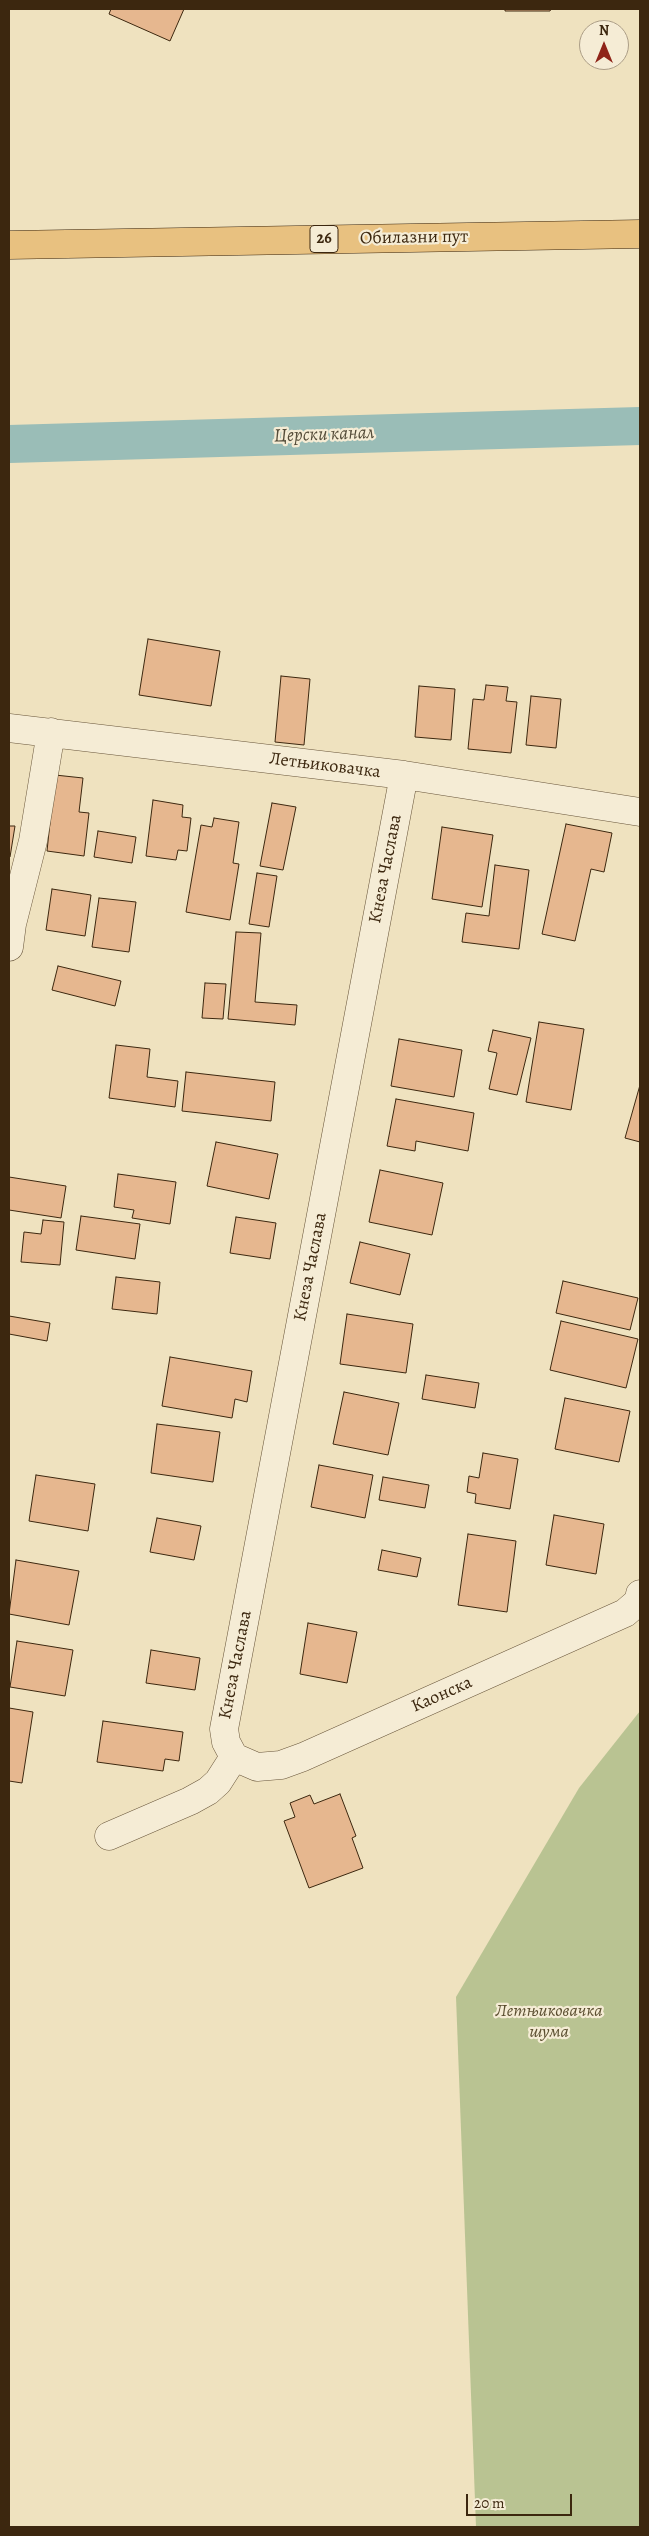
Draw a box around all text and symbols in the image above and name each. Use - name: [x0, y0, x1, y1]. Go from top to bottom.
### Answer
- north arrow: [579, 20, 629, 70]
- text: N: [599, 21, 609, 40]
- road number: 26: [310, 225, 338, 252]
- street label: Обилазни пут: [360, 226, 468, 250]
- water label: Церски канал: [274, 422, 374, 448]
- street label: Летњиковачка: [268, 748, 382, 784]
- street label: Кнеза Часлава: [365, 813, 407, 925]
- street label: Кнеза Часлава: [290, 1211, 332, 1323]
- street label: Кнеза Часлава: [215, 1609, 257, 1721]
- street label: Каонска: [408, 1672, 476, 1718]
- park label: Летњиковачка шума: [495, 2001, 603, 2044]
- scale bar: [469, 2484, 575, 2516]
- text: 20 m: [474, 2493, 505, 2513]

